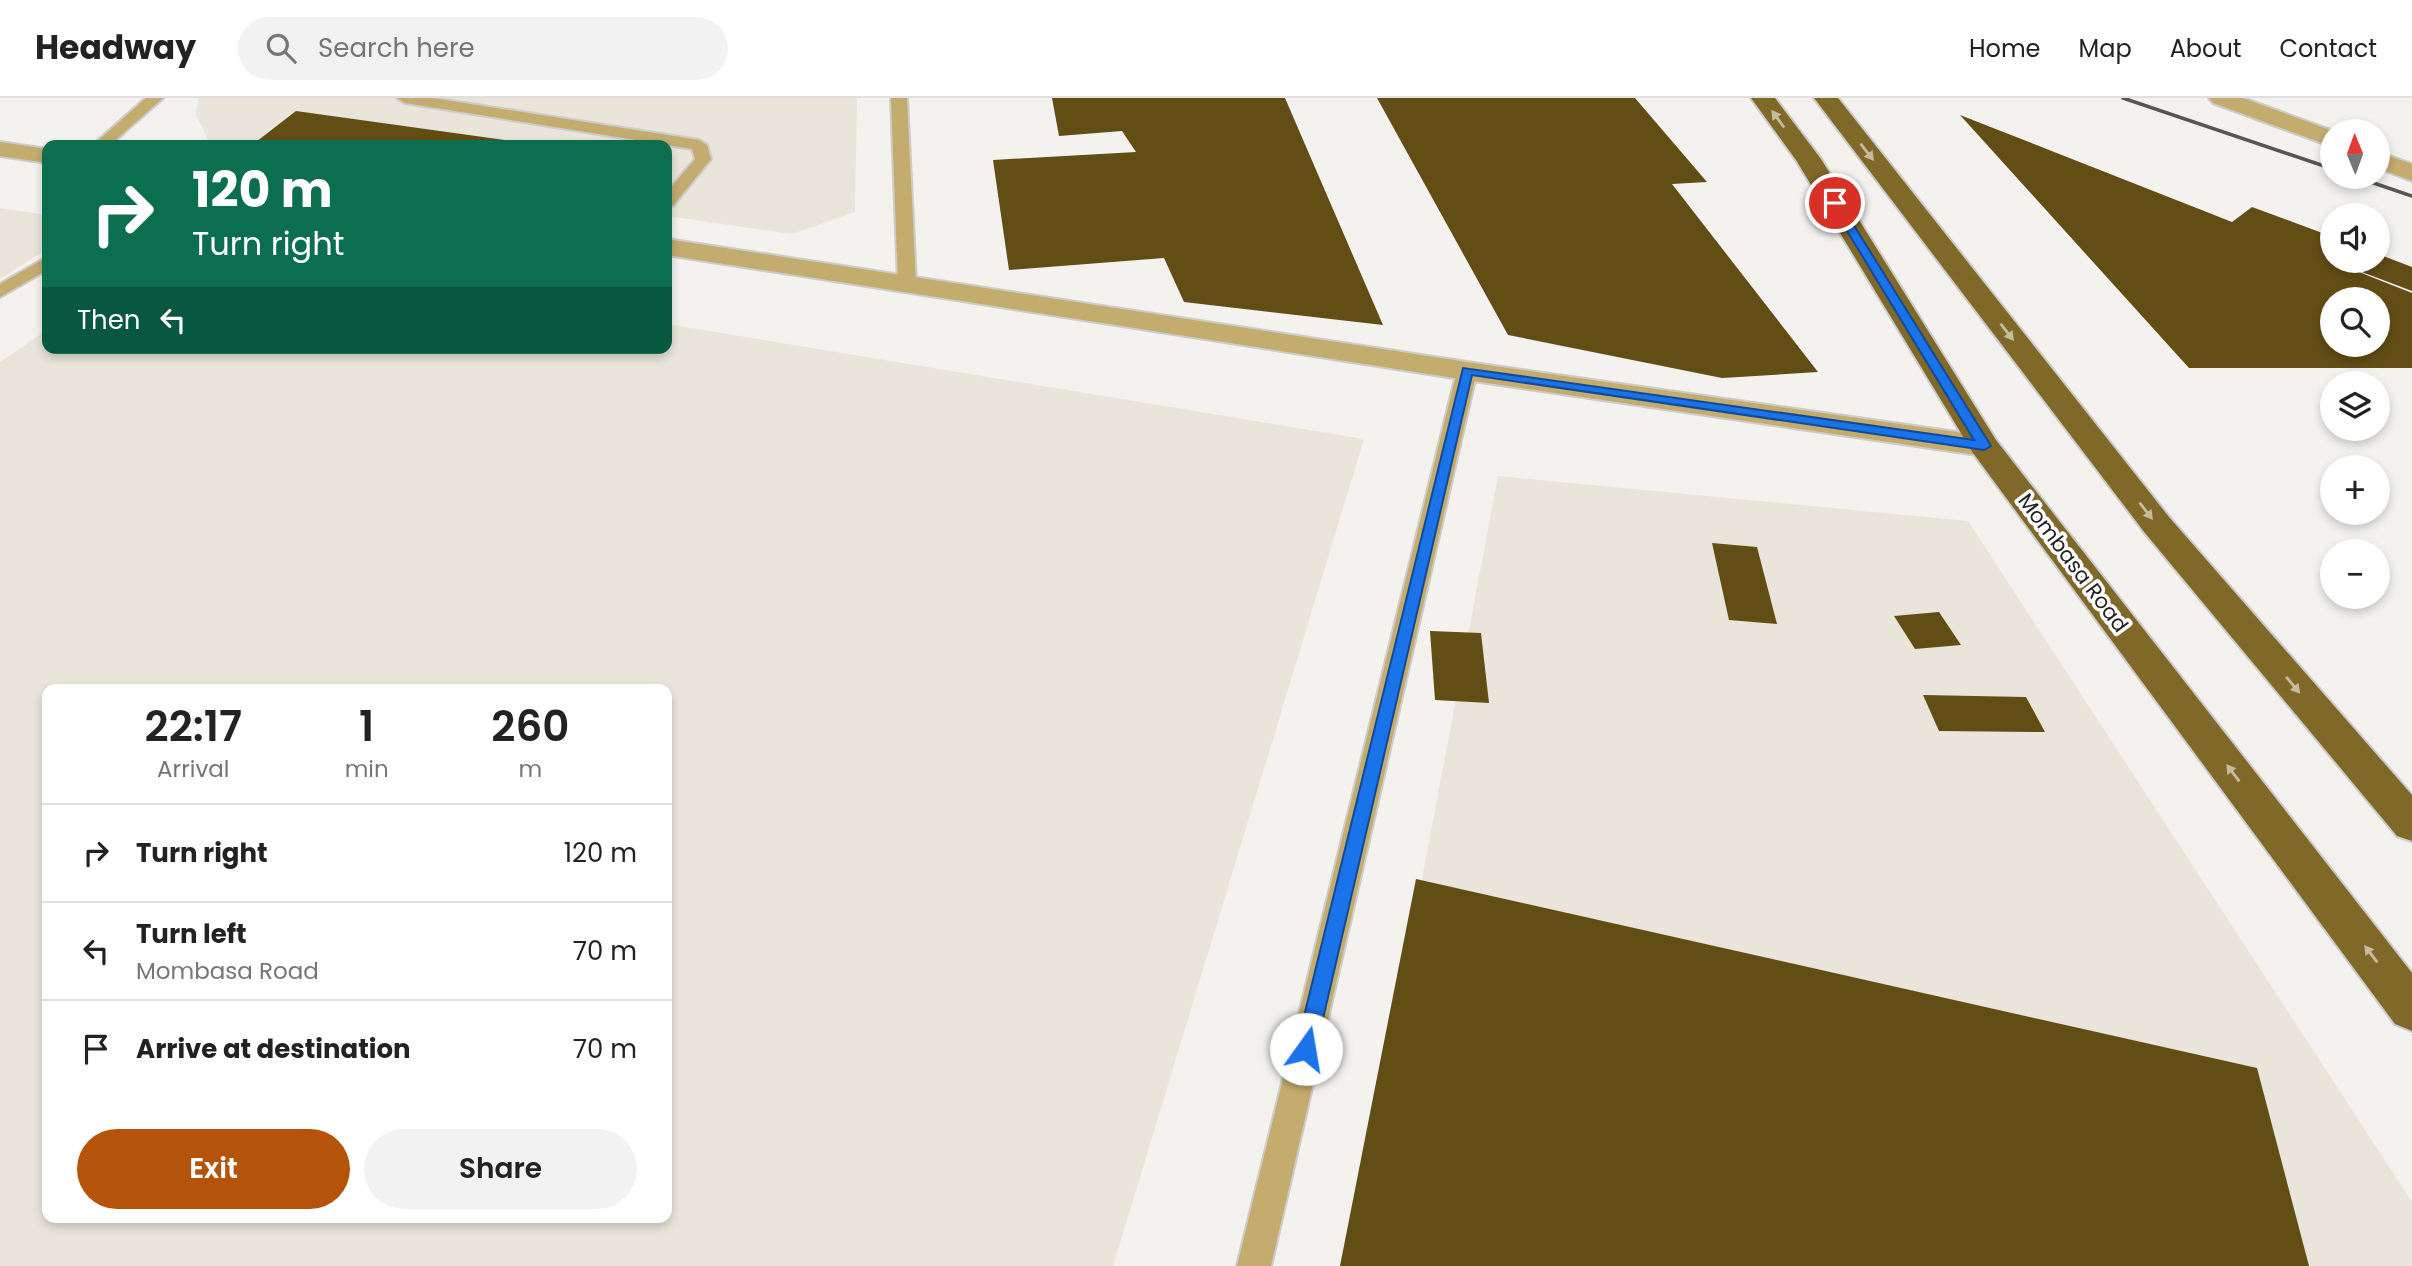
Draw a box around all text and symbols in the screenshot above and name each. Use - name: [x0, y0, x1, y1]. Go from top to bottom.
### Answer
- search box: [238, 17, 728, 80]
- text: Headway: [35, 24, 196, 71]
- icon: search: [262, 29, 300, 67]
- text: Search here: [318, 30, 475, 66]
- text: Home: [1969, 32, 2041, 65]
- text: Map: [2079, 32, 2132, 65]
- text: About: [2170, 32, 2241, 65]
- text: Contact: [2279, 32, 2377, 65]
- one-way arrow: [1772, 110, 1786, 128]
- north arrow: [2320, 119, 2390, 189]
- map controls: [2320, 119, 2390, 609]
- one-way arrow: [1860, 143, 1874, 161]
- text: 120 m: [192, 156, 333, 224]
- icon: right: [77, 168, 168, 259]
- pin: [1805, 173, 1865, 233]
- icon: arrive: [1816, 184, 1854, 222]
- button: sound: [2320, 203, 2390, 273]
- text: Turn right: [192, 221, 344, 266]
- button: search: [2320, 287, 2390, 357]
- icon: left: [154, 301, 192, 339]
- text: Then: [77, 302, 140, 338]
- one-way arrow: [1999, 322, 2014, 340]
- button: layers: [2320, 371, 2390, 441]
- button: +: [2320, 455, 2390, 525]
- street label: Mombasa Road: [2012, 487, 2135, 638]
- one-way arrow: [2139, 502, 2154, 520]
- button: −: [2320, 539, 2390, 609]
- one-way arrow: [2285, 676, 2301, 694]
- text: 22:17: [145, 697, 242, 756]
- text: 1: [359, 697, 374, 756]
- text: 260: [491, 697, 569, 756]
- text: Arrival: [157, 753, 230, 785]
- text: min: [345, 753, 389, 785]
- text: m: [519, 753, 542, 785]
- one-way arrow: [2226, 764, 2240, 782]
- icon: right: [77, 834, 115, 872]
- text: Turn right: [136, 835, 268, 871]
- text: 120 m: [564, 835, 637, 871]
- text: Turn left: [136, 916, 247, 952]
- icon: left: [77, 932, 115, 970]
- text: 70 m: [573, 933, 637, 969]
- one-way arrow: [2363, 946, 2378, 964]
- text: Mombasa Road: [136, 955, 319, 987]
- position arrow: [1269, 1012, 1343, 1086]
- icon: arrive: [77, 1030, 115, 1068]
- text: Arrive at destination: [136, 1031, 411, 1067]
- text: 70 m: [573, 1031, 637, 1067]
- button: Exit: [77, 1129, 350, 1209]
- button: Share: [364, 1129, 637, 1209]

